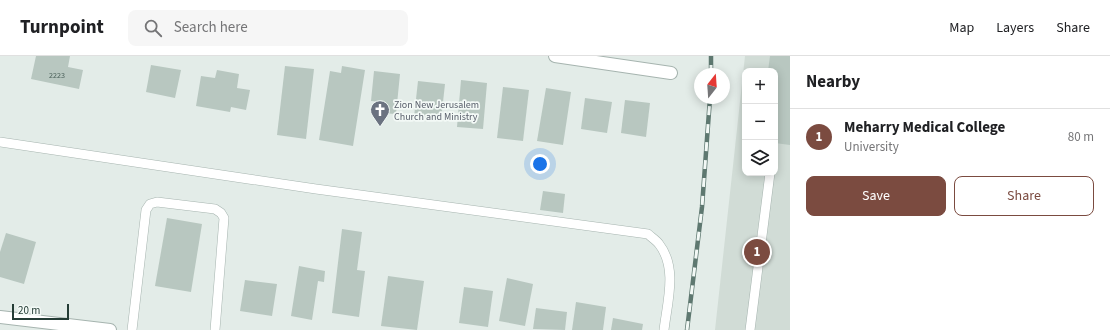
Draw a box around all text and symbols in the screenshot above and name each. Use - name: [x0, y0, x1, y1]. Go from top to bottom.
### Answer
- search box: [128, 10, 408, 46]
- text: Turnpoint: [20, 14, 104, 41]
- icon: search: [142, 17, 164, 39]
- text: Search here: [174, 17, 248, 38]
- text: Map: [949, 18, 974, 38]
- text: Layers: [996, 18, 1034, 38]
- text: Share: [1056, 18, 1090, 38]
- north arrow: [694, 68, 730, 104]
- map controls: [742, 68, 778, 176]
- button: +: [742, 68, 778, 104]
- house number: 2223: [49, 70, 65, 81]
- text: Nearby: [806, 70, 860, 94]
- place label: Zion New Jerusalem Church and Ministry: [394, 98, 479, 124]
- church icon: Zion New Jerusalem Church and Ministry: [369, 99, 391, 127]
- button: −: [742, 104, 778, 140]
- text: Meharry Medical College: [844, 117, 1005, 138]
- text: 1: [816, 128, 822, 146]
- text: 80 m: [1068, 128, 1094, 146]
- text: University: [844, 138, 899, 156]
- button: layers: [742, 140, 778, 176]
- your location: [530, 154, 550, 174]
- button: Save: [806, 176, 946, 216]
- button: Share: [954, 176, 1094, 216]
- pin: 1: [744, 237, 770, 267]
- scale bar: [12, 302, 69, 321]
- text: 20 m: [18, 303, 40, 318]

